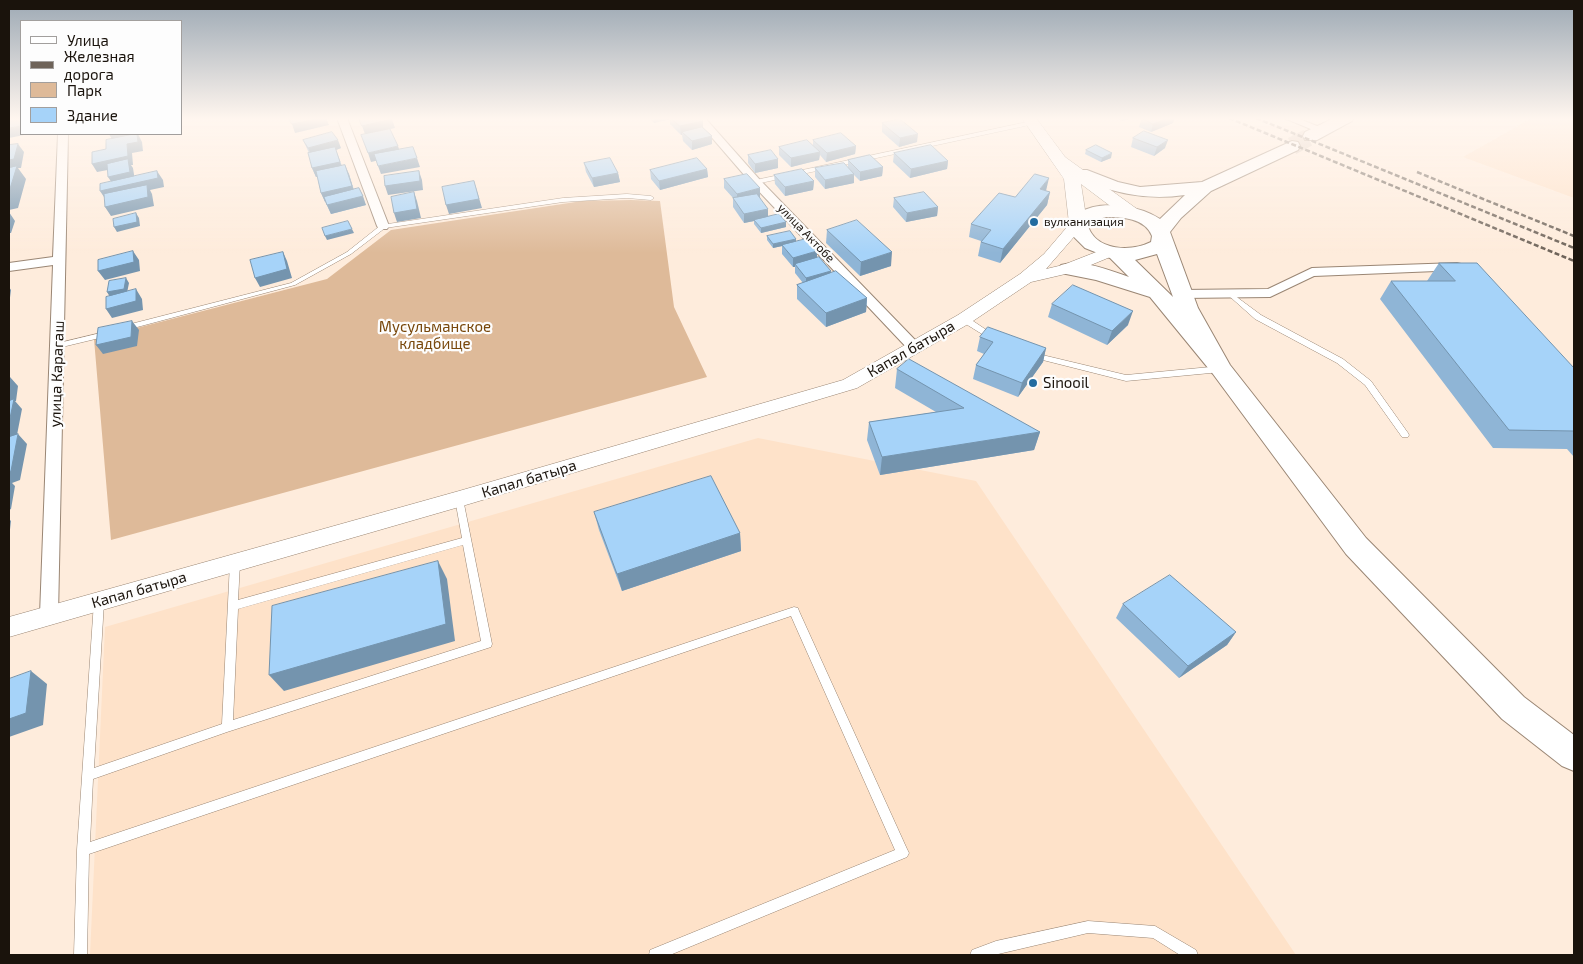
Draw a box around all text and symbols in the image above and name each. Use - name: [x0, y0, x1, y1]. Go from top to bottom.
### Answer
- legend: [20, 20, 182, 135]
- text: Улица: [67, 31, 109, 49]
- text: Железная дорога: [64, 47, 135, 83]
- text: Парк: [67, 81, 102, 99]
- text: Здание: [67, 106, 118, 124]
- street label: улица Актобе: [774, 201, 838, 265]
- place label: вулканизация: [1044, 215, 1124, 229]
- marker: вулканизация: [1028, 216, 1040, 228]
- street label: Капал батыра: [864, 317, 958, 381]
- park label: Мусульманское кладбище: [379, 318, 491, 353]
- street label: улица Карагаш: [46, 320, 68, 428]
- place label: Sinooil: [1043, 374, 1089, 392]
- marker: Sinooil: [1027, 377, 1039, 389]
- street label: Капал батыра: [479, 456, 579, 502]
- street label: Капал батыра: [89, 568, 189, 612]

